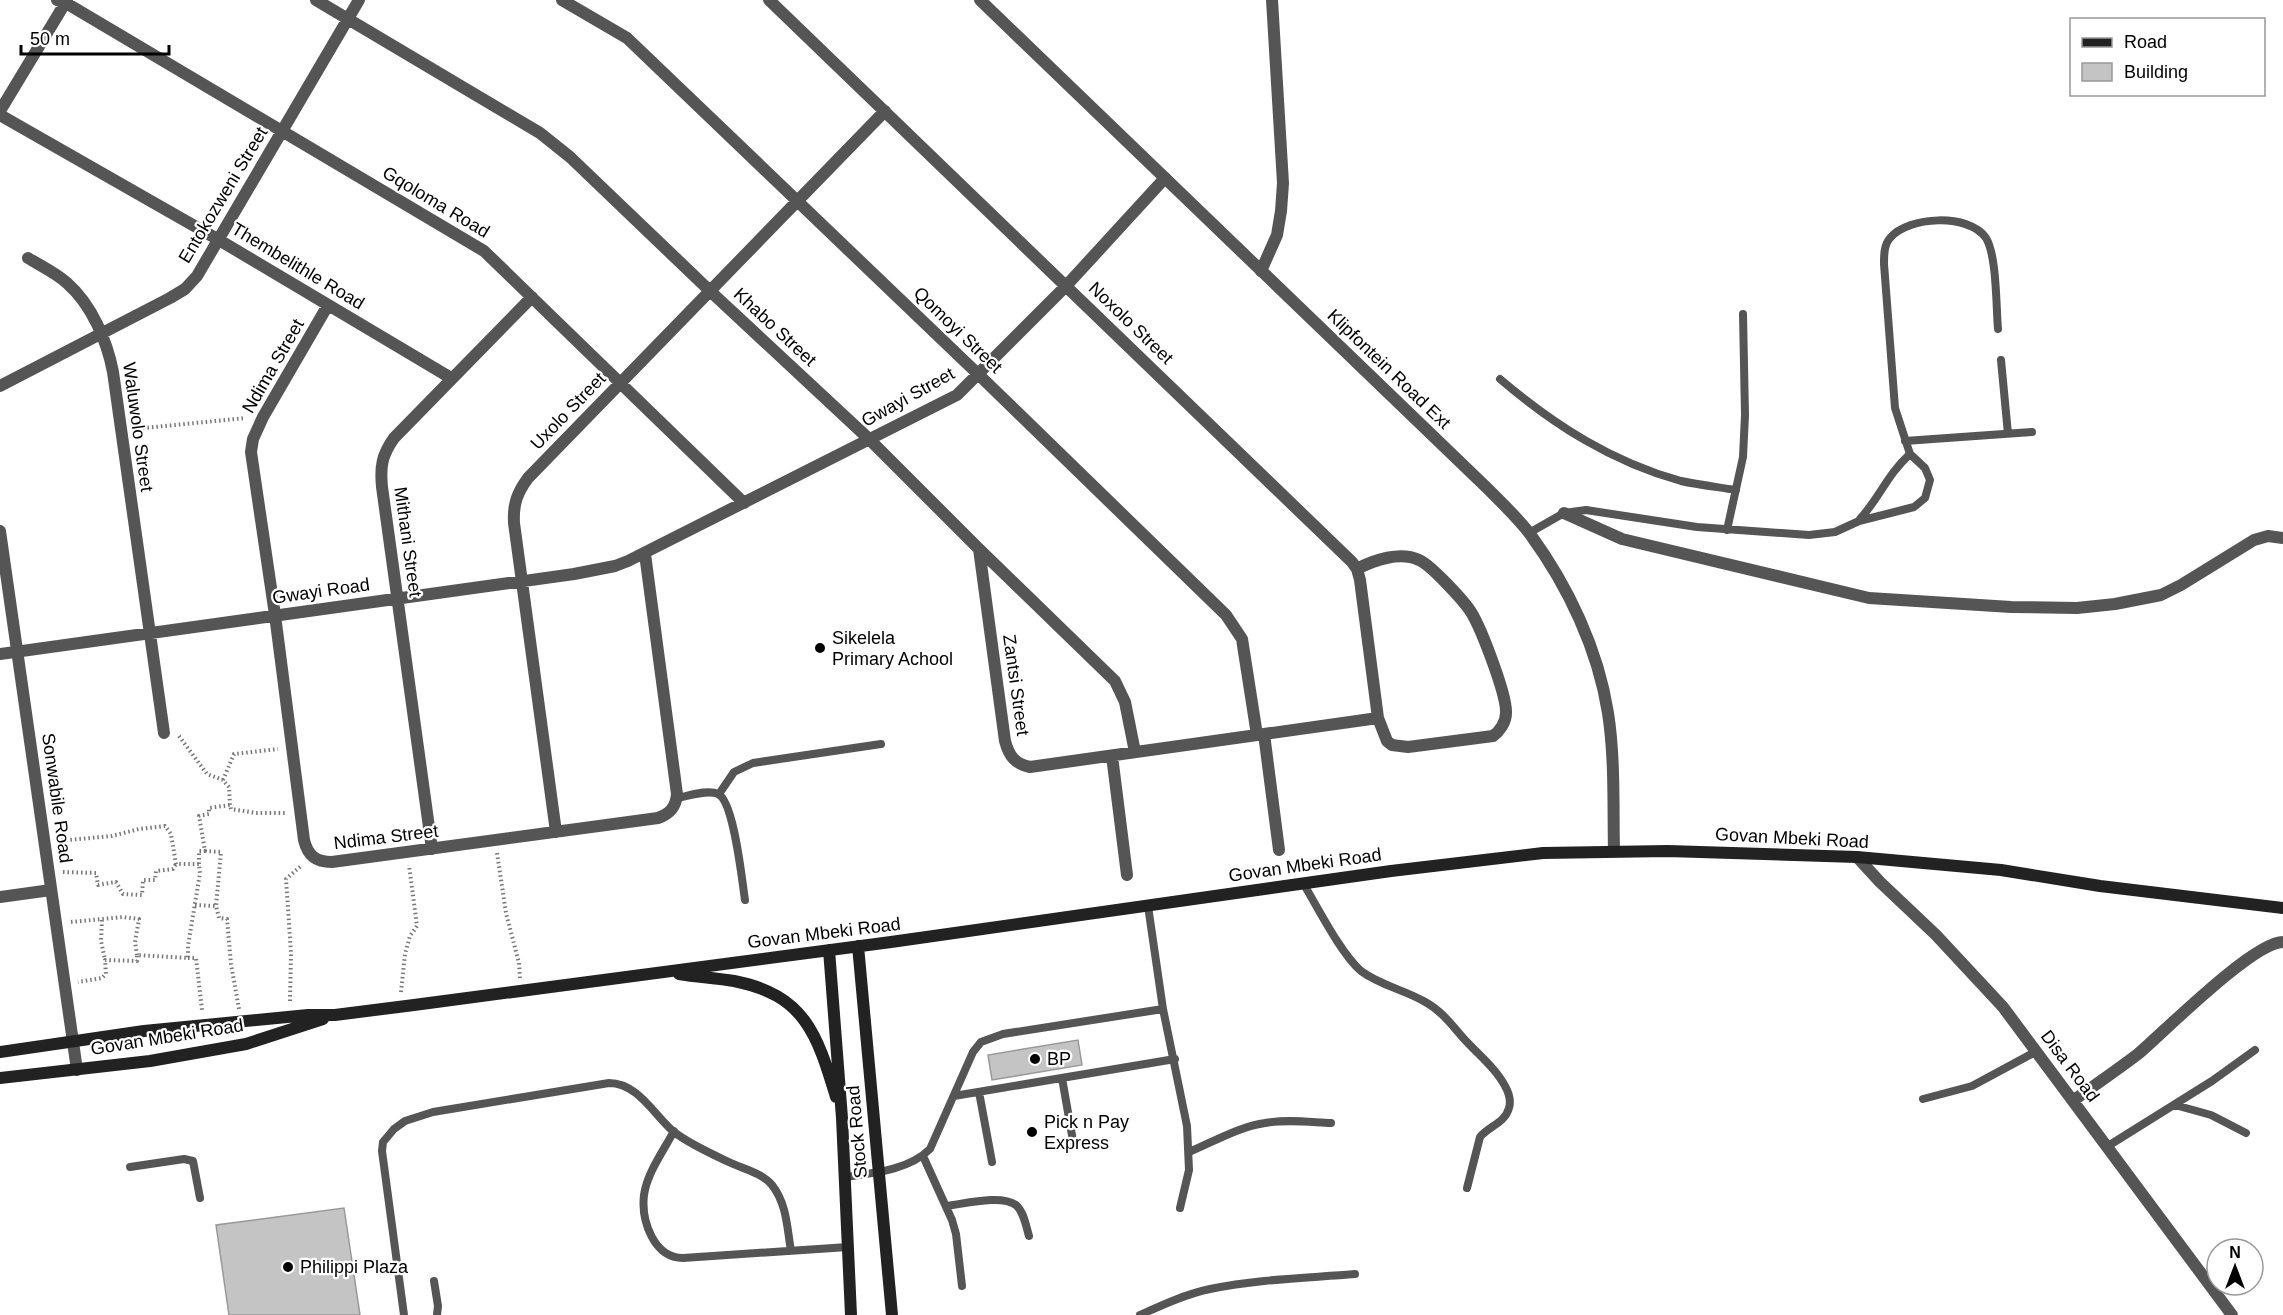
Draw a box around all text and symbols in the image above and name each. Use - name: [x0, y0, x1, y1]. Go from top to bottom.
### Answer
- scale bar: [21, 18, 170, 56]
- legend: [2070, 18, 2265, 96]
- text: 50 m: [30, 29, 70, 49]
- text: Road: [2124, 32, 2167, 52]
- text: Building: [2124, 62, 2188, 82]
- street label: Entokozweni Street: [174, 123, 272, 267]
- street label: Gqoloma Road: [379, 162, 493, 242]
- street label: Thembelithle Road: [228, 219, 368, 313]
- street label: Noxolo Street: [1085, 278, 1177, 368]
- street label: Qomoyi Street: [910, 283, 1006, 377]
- street label: Khabo Street: [730, 284, 820, 370]
- street label: Klipfontein Road Ext: [1323, 305, 1455, 433]
- street label: Ndima Street: [238, 316, 308, 416]
- street label: Waluwolo Street: [119, 361, 157, 493]
- street label: Gwayi Street: [858, 363, 958, 431]
- street label: Uxolo Street: [526, 368, 610, 454]
- street label: Mithani Street: [390, 486, 426, 598]
- street label: Gwayi Road: [271, 574, 371, 608]
- place label: Sikelela Primary Achool: [832, 628, 953, 669]
- street label: Zantsi Street: [999, 633, 1033, 737]
- marker: Sikelela Primary Achool: [813, 641, 827, 655]
- street label: Sonwabile Road: [38, 732, 76, 864]
- street label: Ndima Street: [333, 821, 439, 853]
- street label: Govan Mbeki Road: [1715, 824, 1869, 852]
- street label: Govan Mbeki Road: [1227, 844, 1383, 886]
- street label: Govan Mbeki Road: [746, 914, 902, 952]
- street label: Govan Mbeki Road: [89, 1015, 245, 1059]
- street label: Disa Road: [2037, 1026, 2103, 1106]
- place label: BP: [1047, 1049, 1071, 1069]
- marker: BP: [1028, 1052, 1042, 1066]
- street label: Stock Road: [843, 1085, 871, 1179]
- place label: Pick n Pay Express: [1044, 1112, 1129, 1153]
- marker: Pick n Pay Express: [1025, 1125, 1039, 1139]
- north arrow: [2205, 1237, 2265, 1297]
- text: N: [2229, 1244, 2241, 1261]
- place label: Philippi Plaza: [300, 1257, 409, 1277]
- marker: Philippi Plaza: [281, 1260, 295, 1274]

